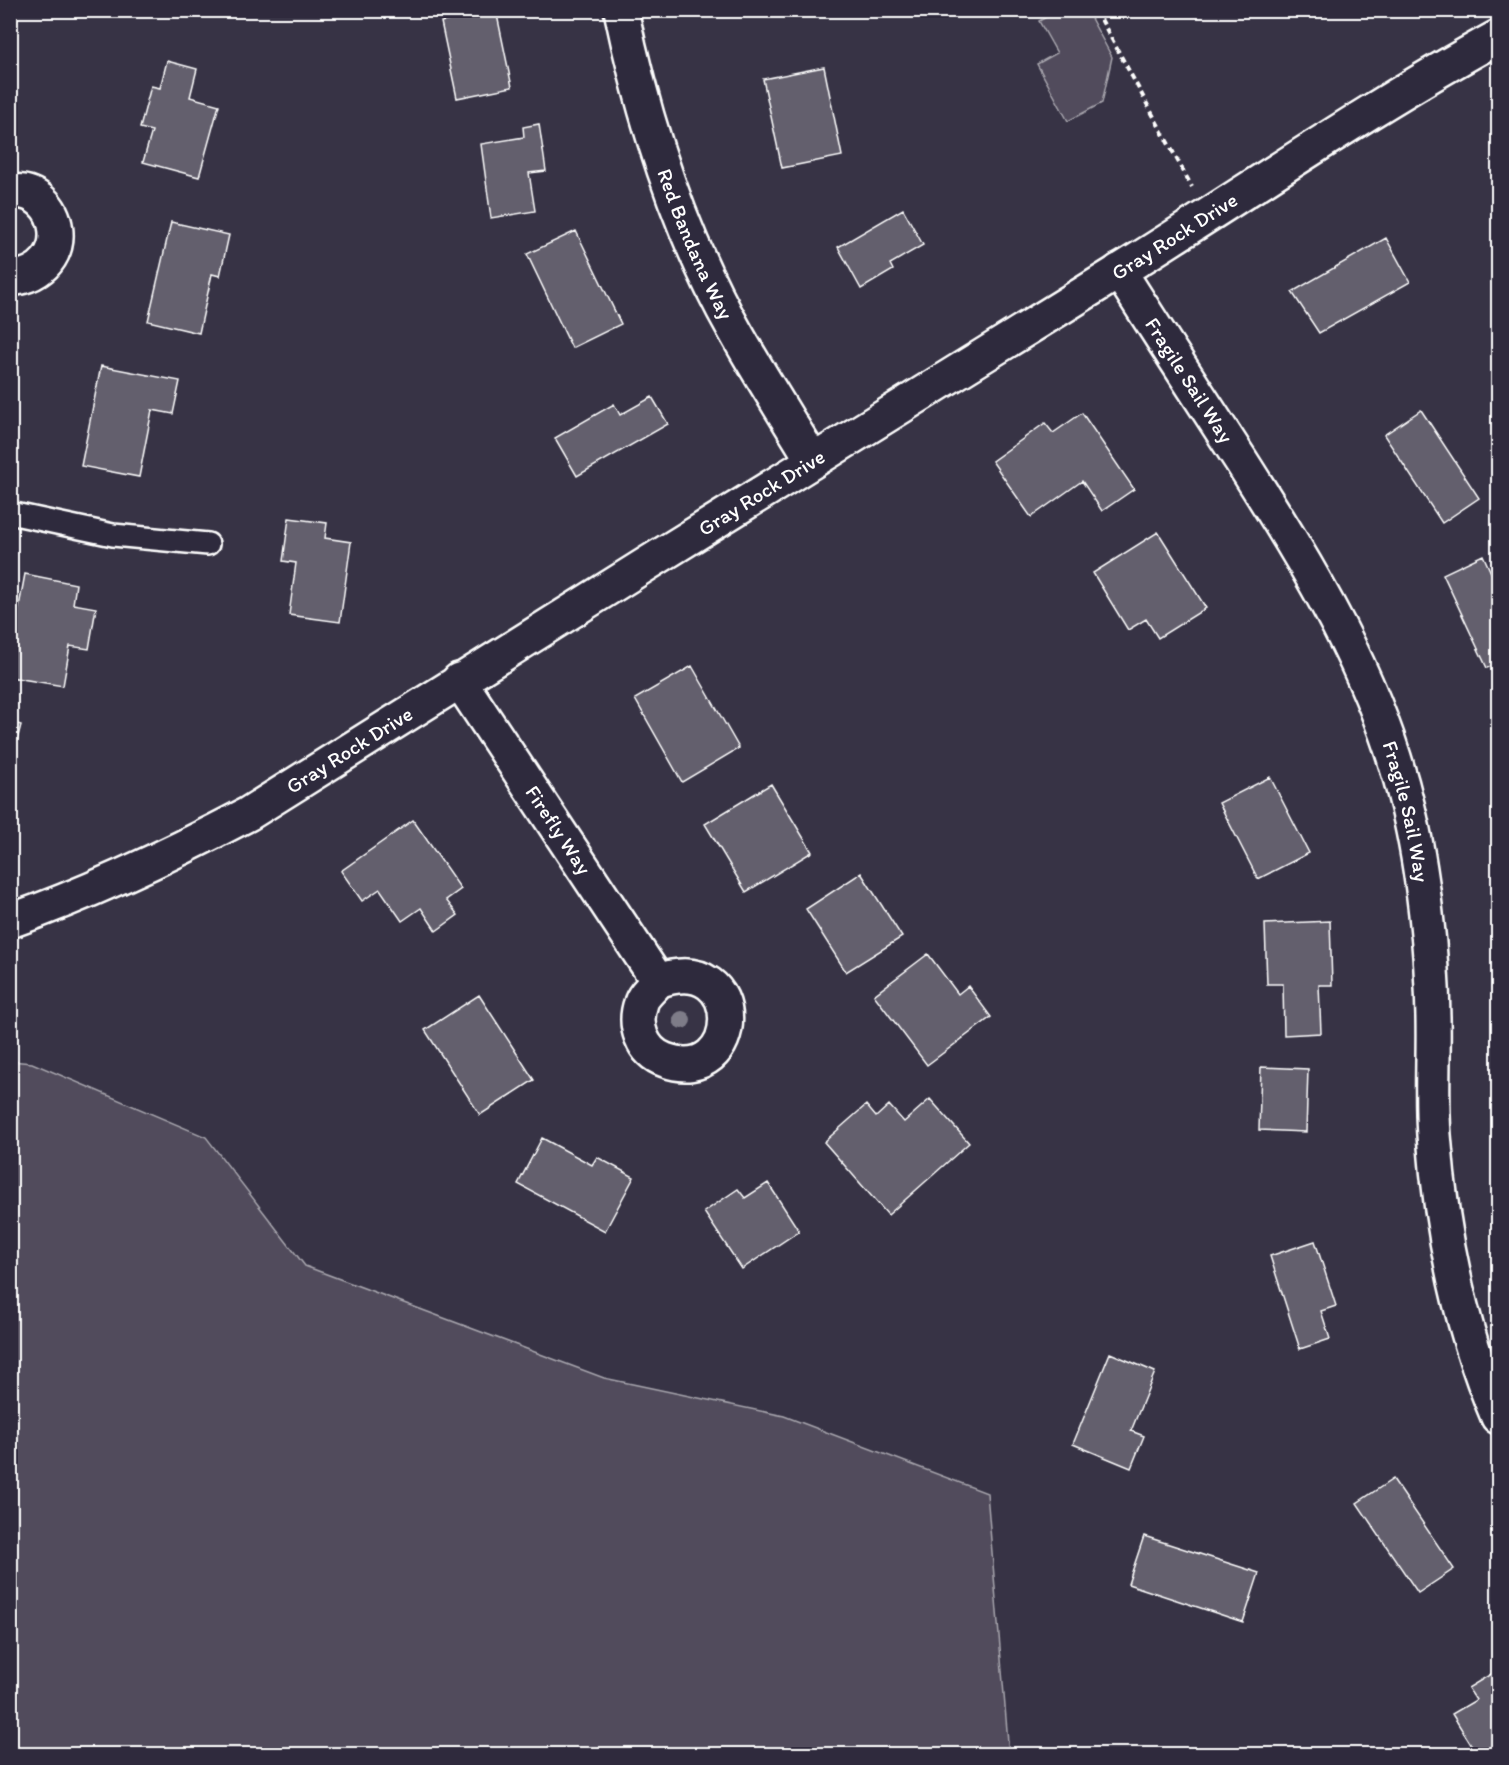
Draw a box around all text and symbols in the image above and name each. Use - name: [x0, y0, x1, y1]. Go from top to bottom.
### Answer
- street label: Red Bandana Way: [652, 165, 739, 324]
- street label: Gray Rock Drive: [1107, 187, 1242, 285]
- street label: Fragile Sail Way: [1140, 313, 1239, 448]
- street label: Gray Rock Drive: [693, 444, 829, 541]
- street label: Gray Rock Drive: [281, 701, 417, 799]
- street label: Fragile Sail Way: [1378, 738, 1435, 884]
- street label: Firefly Way: [520, 781, 597, 879]

